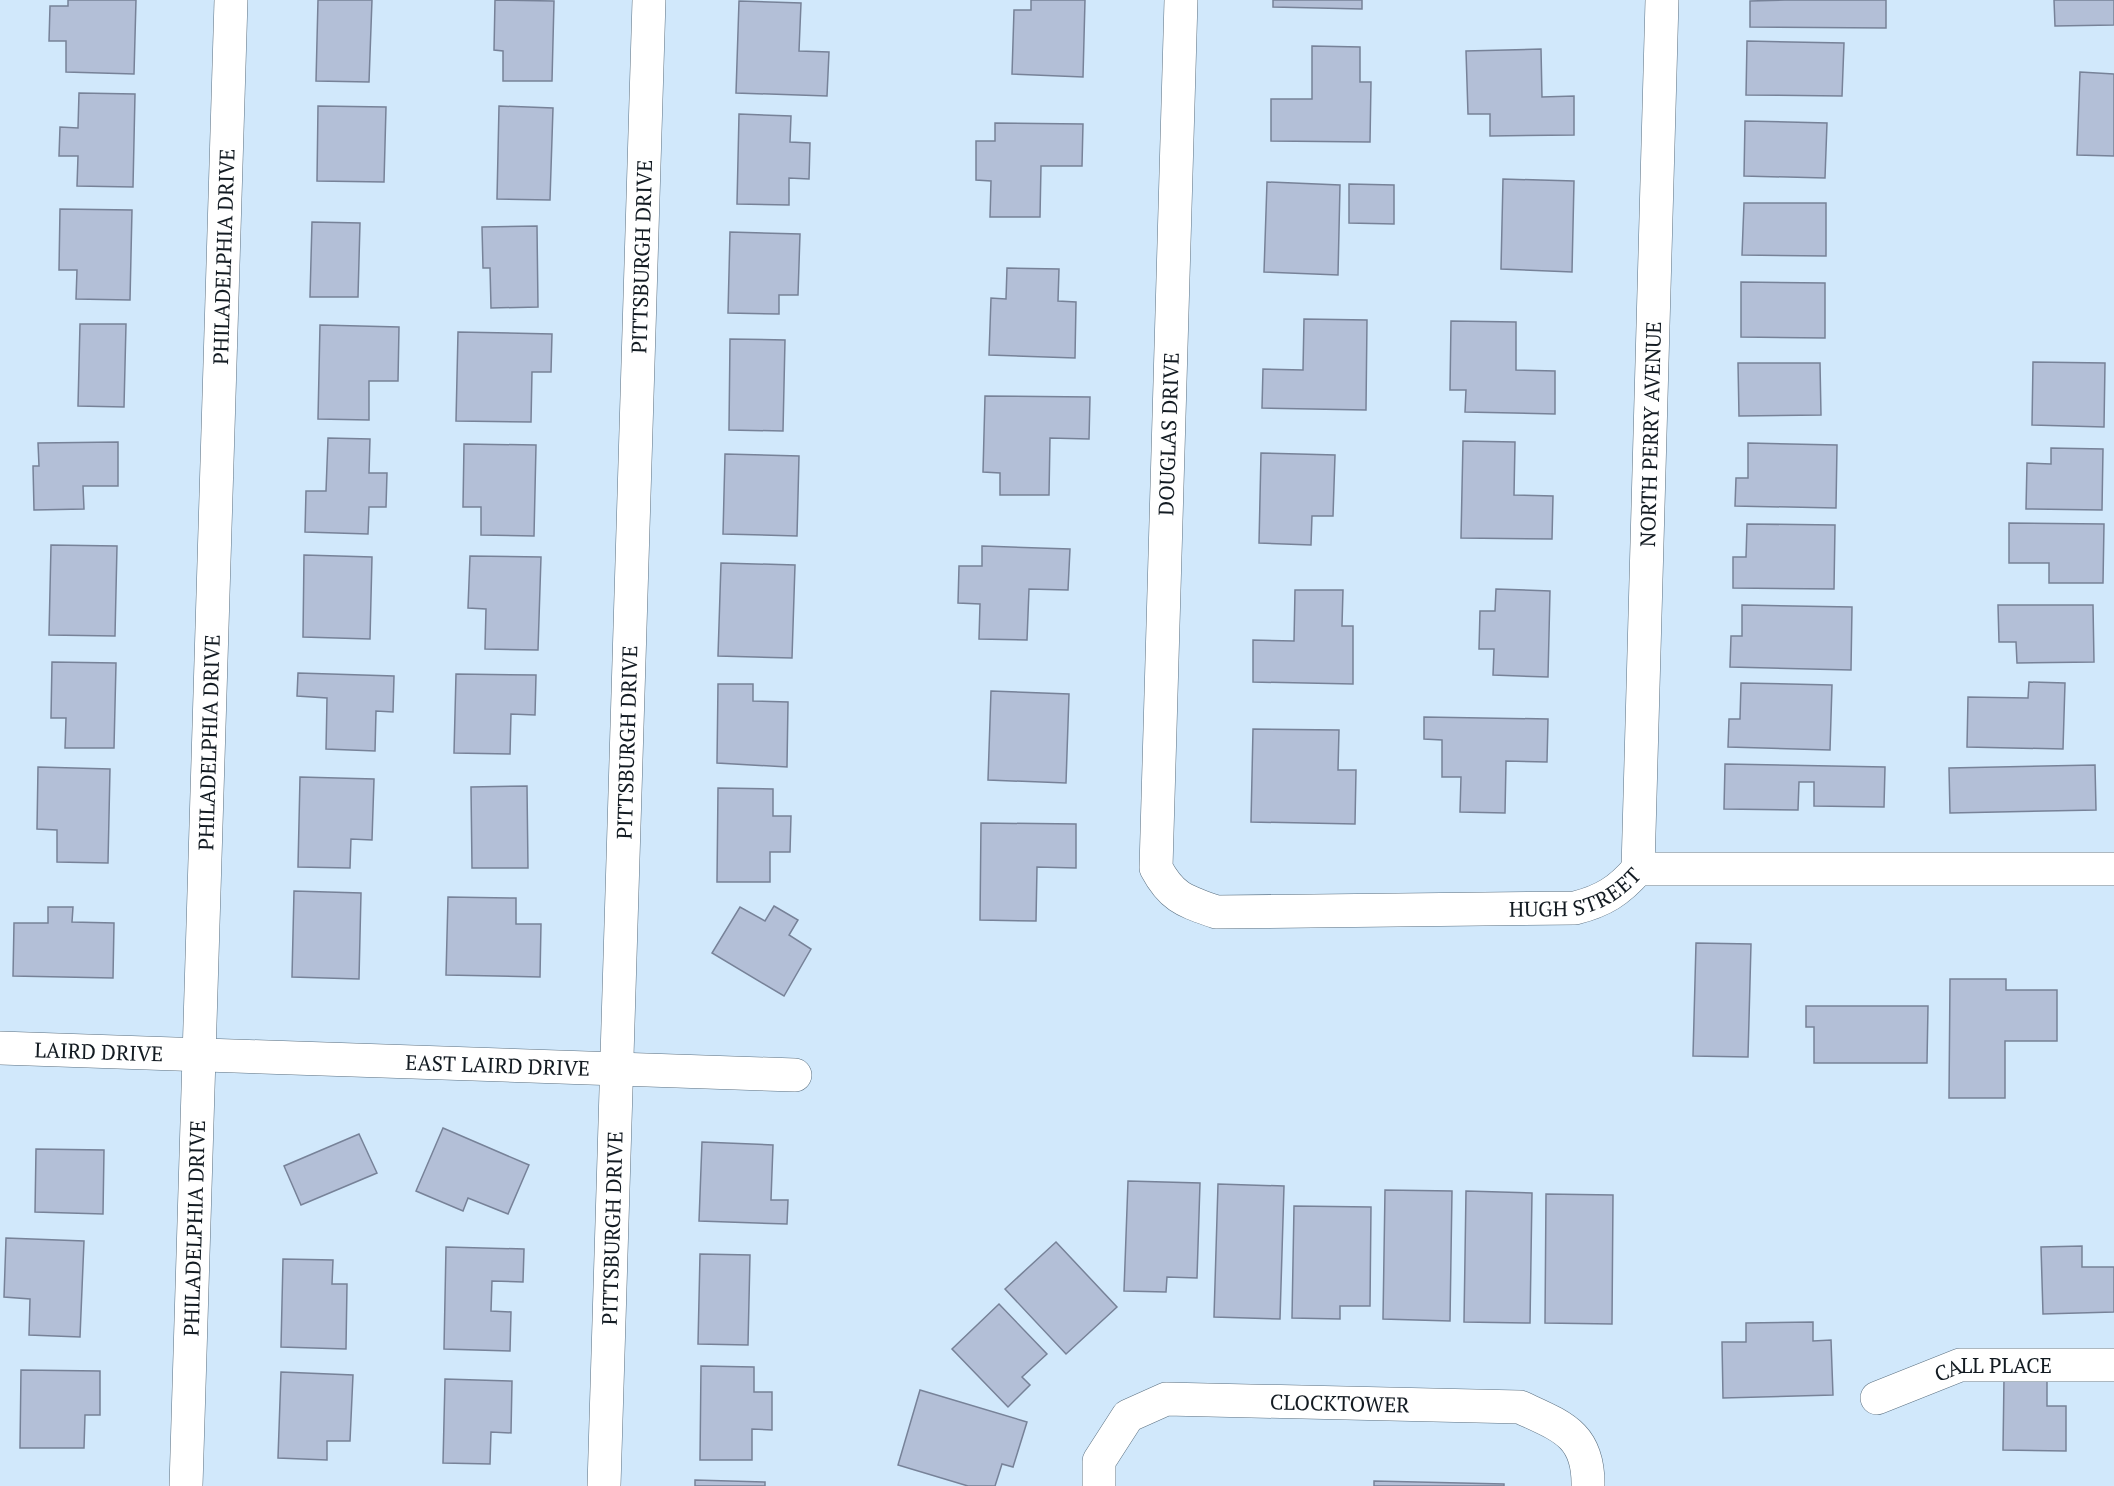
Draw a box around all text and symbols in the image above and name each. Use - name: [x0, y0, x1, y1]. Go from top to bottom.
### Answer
- street label: PHILADELPHIA DRIVE: [206, 148, 240, 365]
- street label: PITTSBURGH DRIVE: [624, 159, 658, 354]
- street label: NORTH PERRY AVENUE: [1633, 321, 1667, 547]
- street label: DOUGLAS DRIVE: [1151, 352, 1185, 516]
- street label: PHILADELPHIA DRIVE: [191, 634, 226, 851]
- street label: PITTSBURGH DRIVE: [610, 645, 643, 840]
- street label: HUGH STREET: [1509, 861, 1647, 923]
- street label: LAIRD DRIVE: [34, 1035, 164, 1068]
- street label: EAST LAIRD DRIVE: [405, 1048, 591, 1082]
- street label: PHILADELPHIA DRIVE: [177, 1120, 211, 1337]
- street label: PITTSBURGH DRIVE: [595, 1131, 629, 1326]
- street label: CALL PLACE: [1930, 1351, 2052, 1388]
- street label: CLOCKTOWER: [1270, 1387, 1411, 1419]

